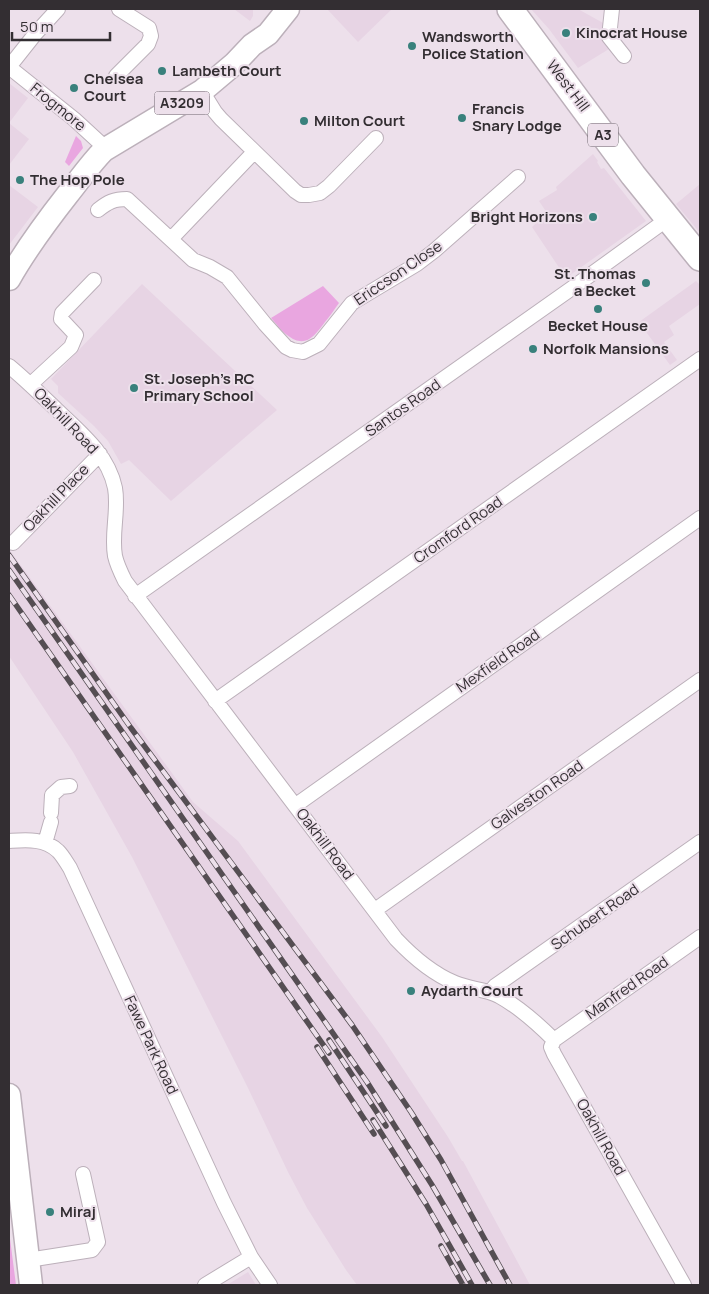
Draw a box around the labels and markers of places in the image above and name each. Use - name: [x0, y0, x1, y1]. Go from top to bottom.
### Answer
- place label: Kinocrat House: [576, 22, 688, 43]
- place label: Wandsworth Police Station: [422, 26, 524, 64]
- marker: Kinocrat House: [560, 27, 572, 39]
- marker: Wandsworth Police Station: [406, 40, 418, 52]
- place label: Lambeth Court: [172, 60, 281, 81]
- marker: Lambeth Court: [156, 65, 168, 77]
- place label: Chelsea Court: [84, 68, 143, 106]
- marker: Chelsea Court: [68, 82, 80, 94]
- place label: Francis Snary Lodge: [472, 98, 562, 136]
- place label: Milton Court: [314, 110, 405, 131]
- marker: Francis Snary Lodge: [456, 112, 468, 124]
- marker: Milton Court: [298, 115, 310, 127]
- place label: The Hop Pole: [30, 169, 125, 190]
- marker: The Hop Pole: [14, 174, 26, 186]
- place label: Bright Horizons: [471, 206, 583, 227]
- marker: Bright Horizons: [587, 211, 599, 223]
- place label: St. Thomas a Becket: [554, 263, 636, 301]
- marker: St. Thomas a Becket: [640, 277, 652, 289]
- marker: Becket House: [592, 303, 604, 315]
- place label: Becket House: [548, 315, 648, 336]
- place label: Norfolk Mansions: [543, 338, 669, 359]
- marker: Norfolk Mansions: [527, 343, 539, 355]
- place label: St. Joseph's RC Primary School: [144, 368, 255, 406]
- marker: St. Joseph's RC Primary School: [128, 382, 140, 394]
- place label: Aydarth Court: [421, 980, 523, 1001]
- marker: Aydarth Court: [405, 985, 417, 997]
- place label: Miraj: [60, 1201, 96, 1222]
- marker: Miraj: [44, 1206, 56, 1218]

